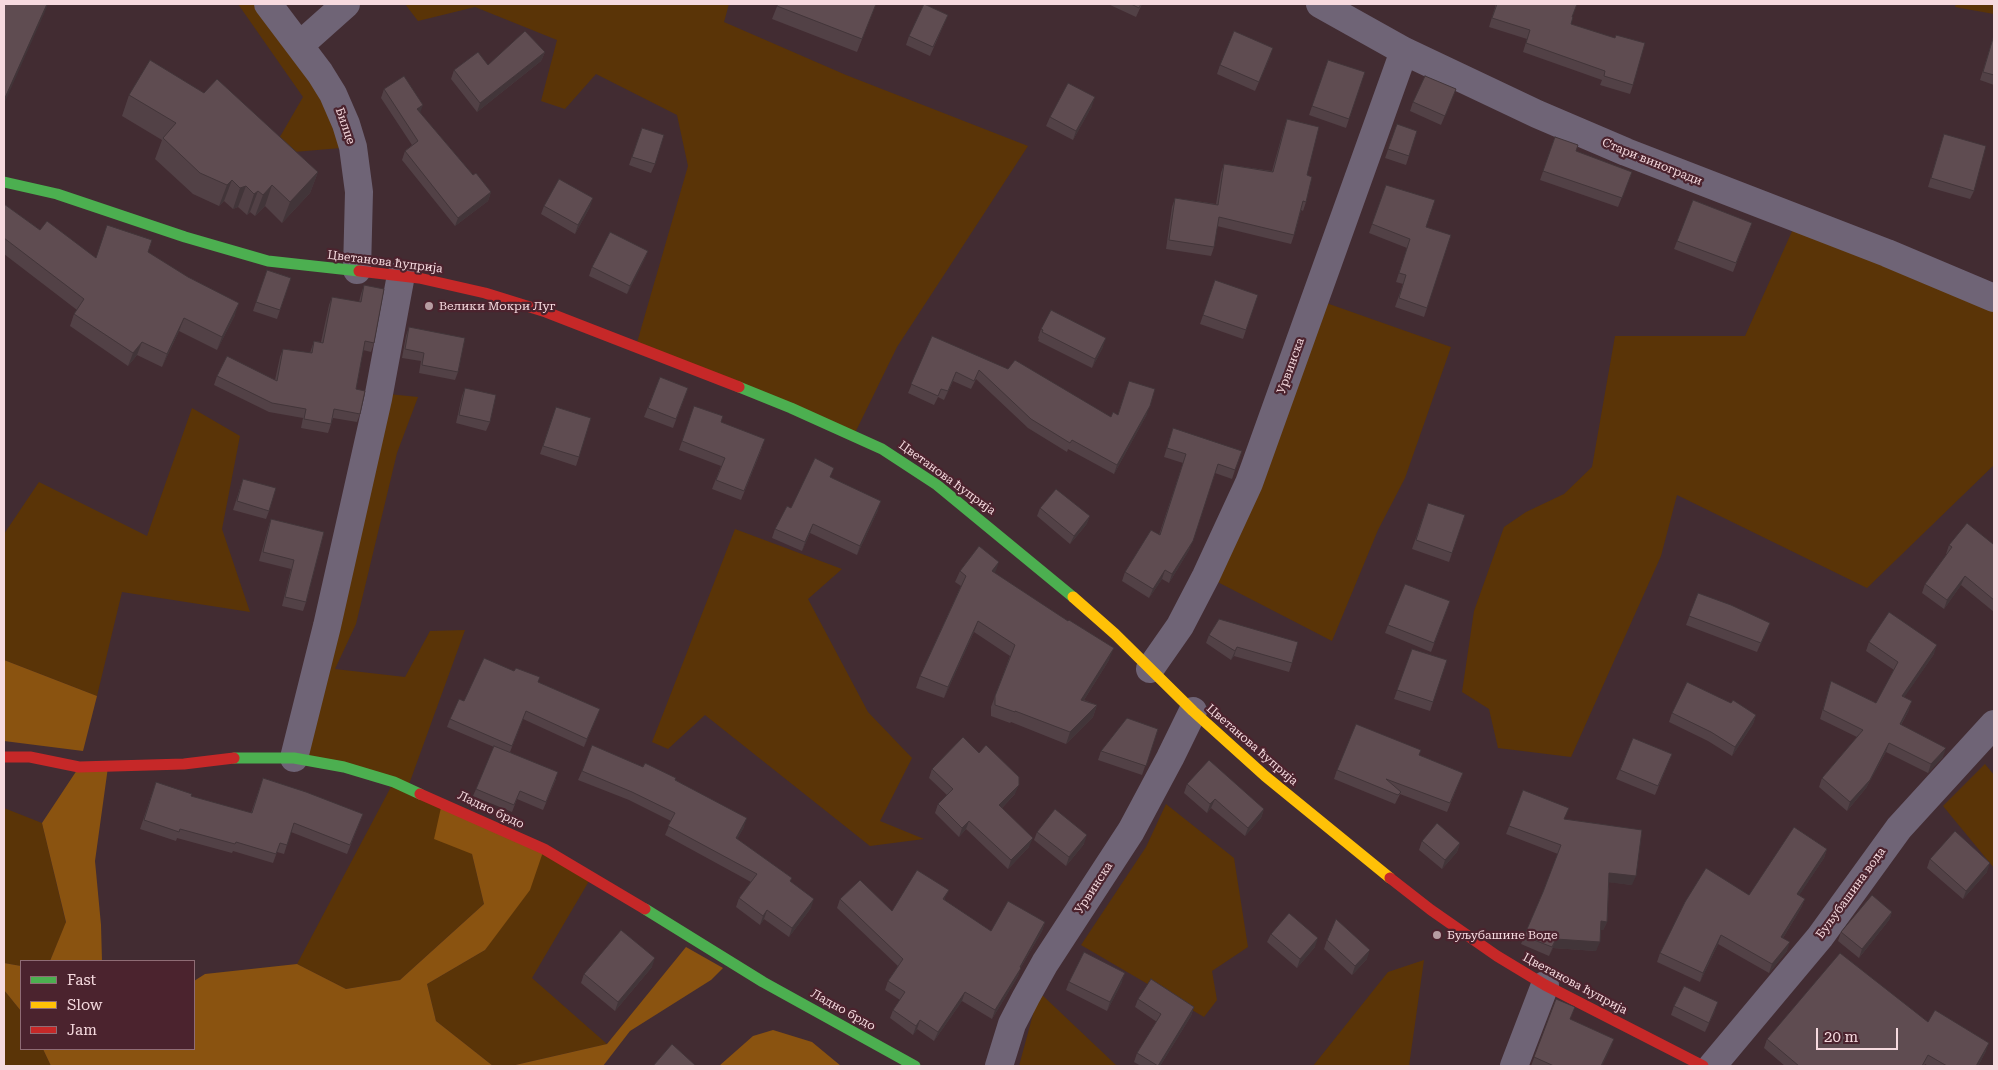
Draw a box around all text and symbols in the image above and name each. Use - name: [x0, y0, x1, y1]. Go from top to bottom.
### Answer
- street label: Билце: [332, 106, 358, 146]
- street label: Стари виногради: [1600, 135, 1704, 189]
- street label: Цветанова ћуприја: [326, 248, 444, 276]
- place label: Велики Мокри Луг: [439, 299, 556, 313]
- marker: Велики Мокри Луг: [423, 300, 435, 312]
- street label: Урвинска: [1274, 336, 1308, 396]
- street label: Цветанова ћуприја: [896, 438, 998, 518]
- street label: Цветанова ћуприја: [1203, 701, 1301, 789]
- street label: Ладно брдо: [455, 788, 527, 832]
- street label: Буљубашина вода: [1813, 845, 1889, 941]
- street label: Урвинска: [1072, 860, 1116, 916]
- place label: Буљубашине Воде: [1447, 928, 1557, 942]
- marker: Буљубашине Воде: [1431, 929, 1443, 941]
- street label: Цветанова ћуприја: [1520, 950, 1630, 1018]
- legend: [20, 960, 195, 1050]
- text: Fast: [67, 971, 96, 989]
- street label: Ладно брдо: [808, 986, 878, 1034]
- text: Slow: [67, 996, 102, 1014]
- scale bar: [1818, 1018, 1900, 1050]
- text: Jam: [67, 1021, 97, 1039]
- text: 20 m: [1824, 1028, 1858, 1046]

